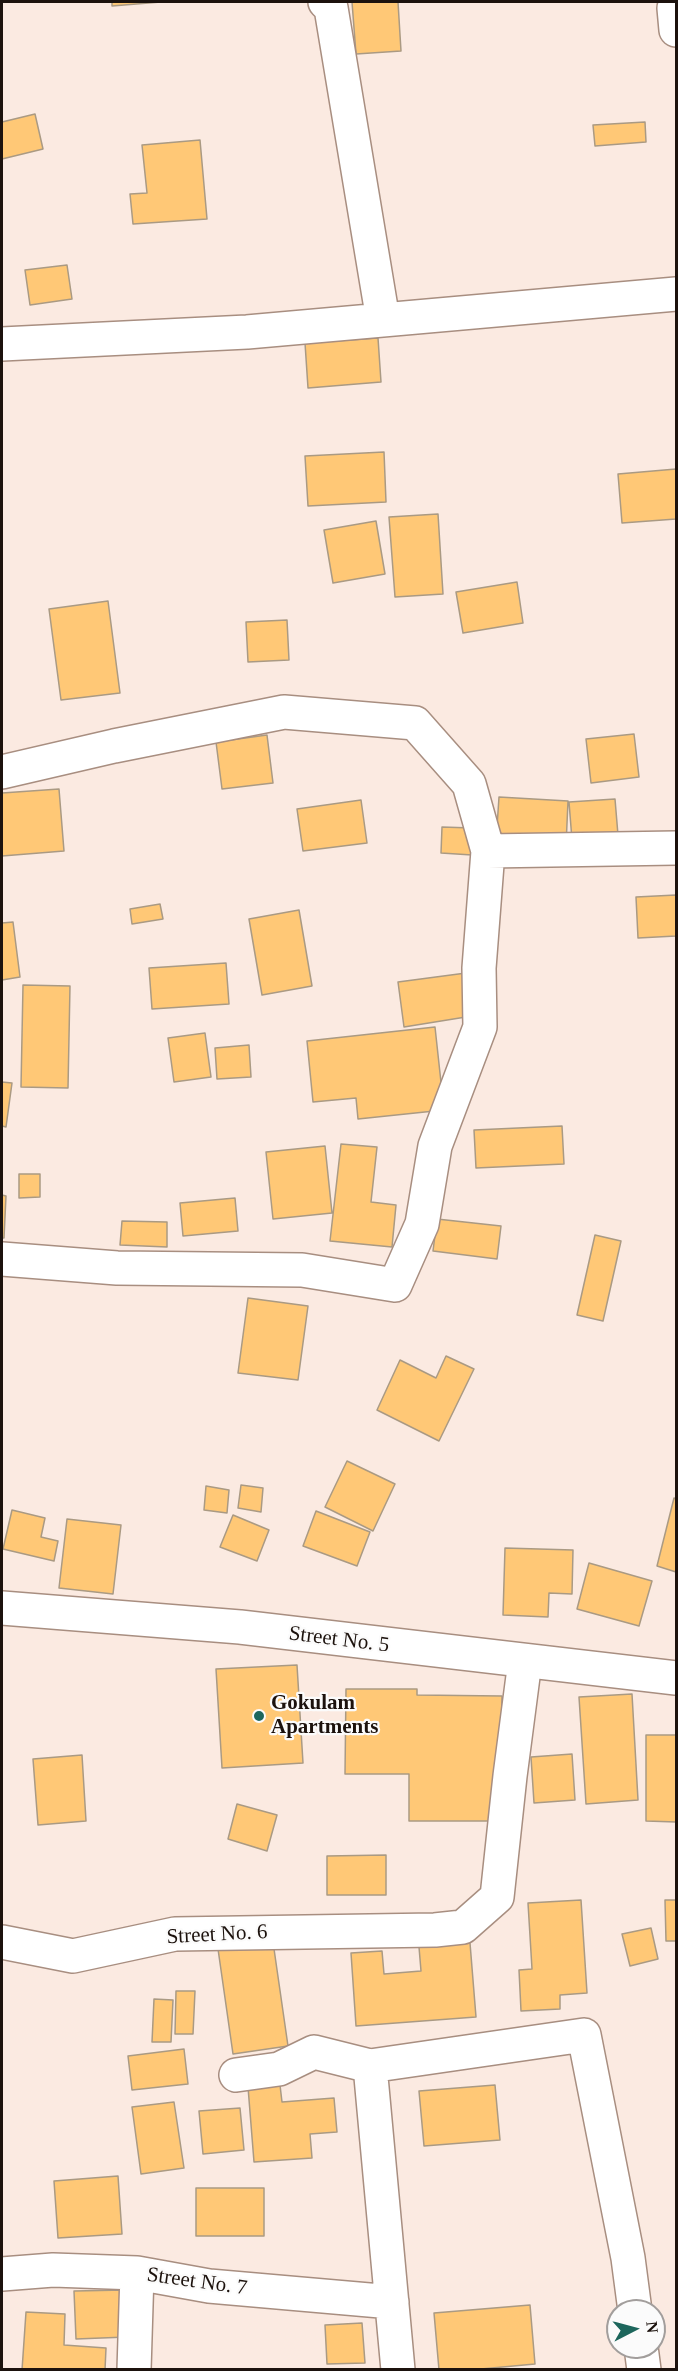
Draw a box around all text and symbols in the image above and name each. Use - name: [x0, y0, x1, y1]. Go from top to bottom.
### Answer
- street label: Street No. 5: [287, 1621, 391, 1659]
- place label: Gokulam Apartments: [271, 1691, 378, 1741]
- marker: Gokulam Apartments: [252, 1709, 266, 1723]
- street label: Street No. 6: [166, 1920, 268, 1950]
- street label: Street No. 7: [145, 2263, 249, 2301]
- north arrow: [606, 2299, 666, 2359]
- text: N: [643, 2321, 661, 2334]

